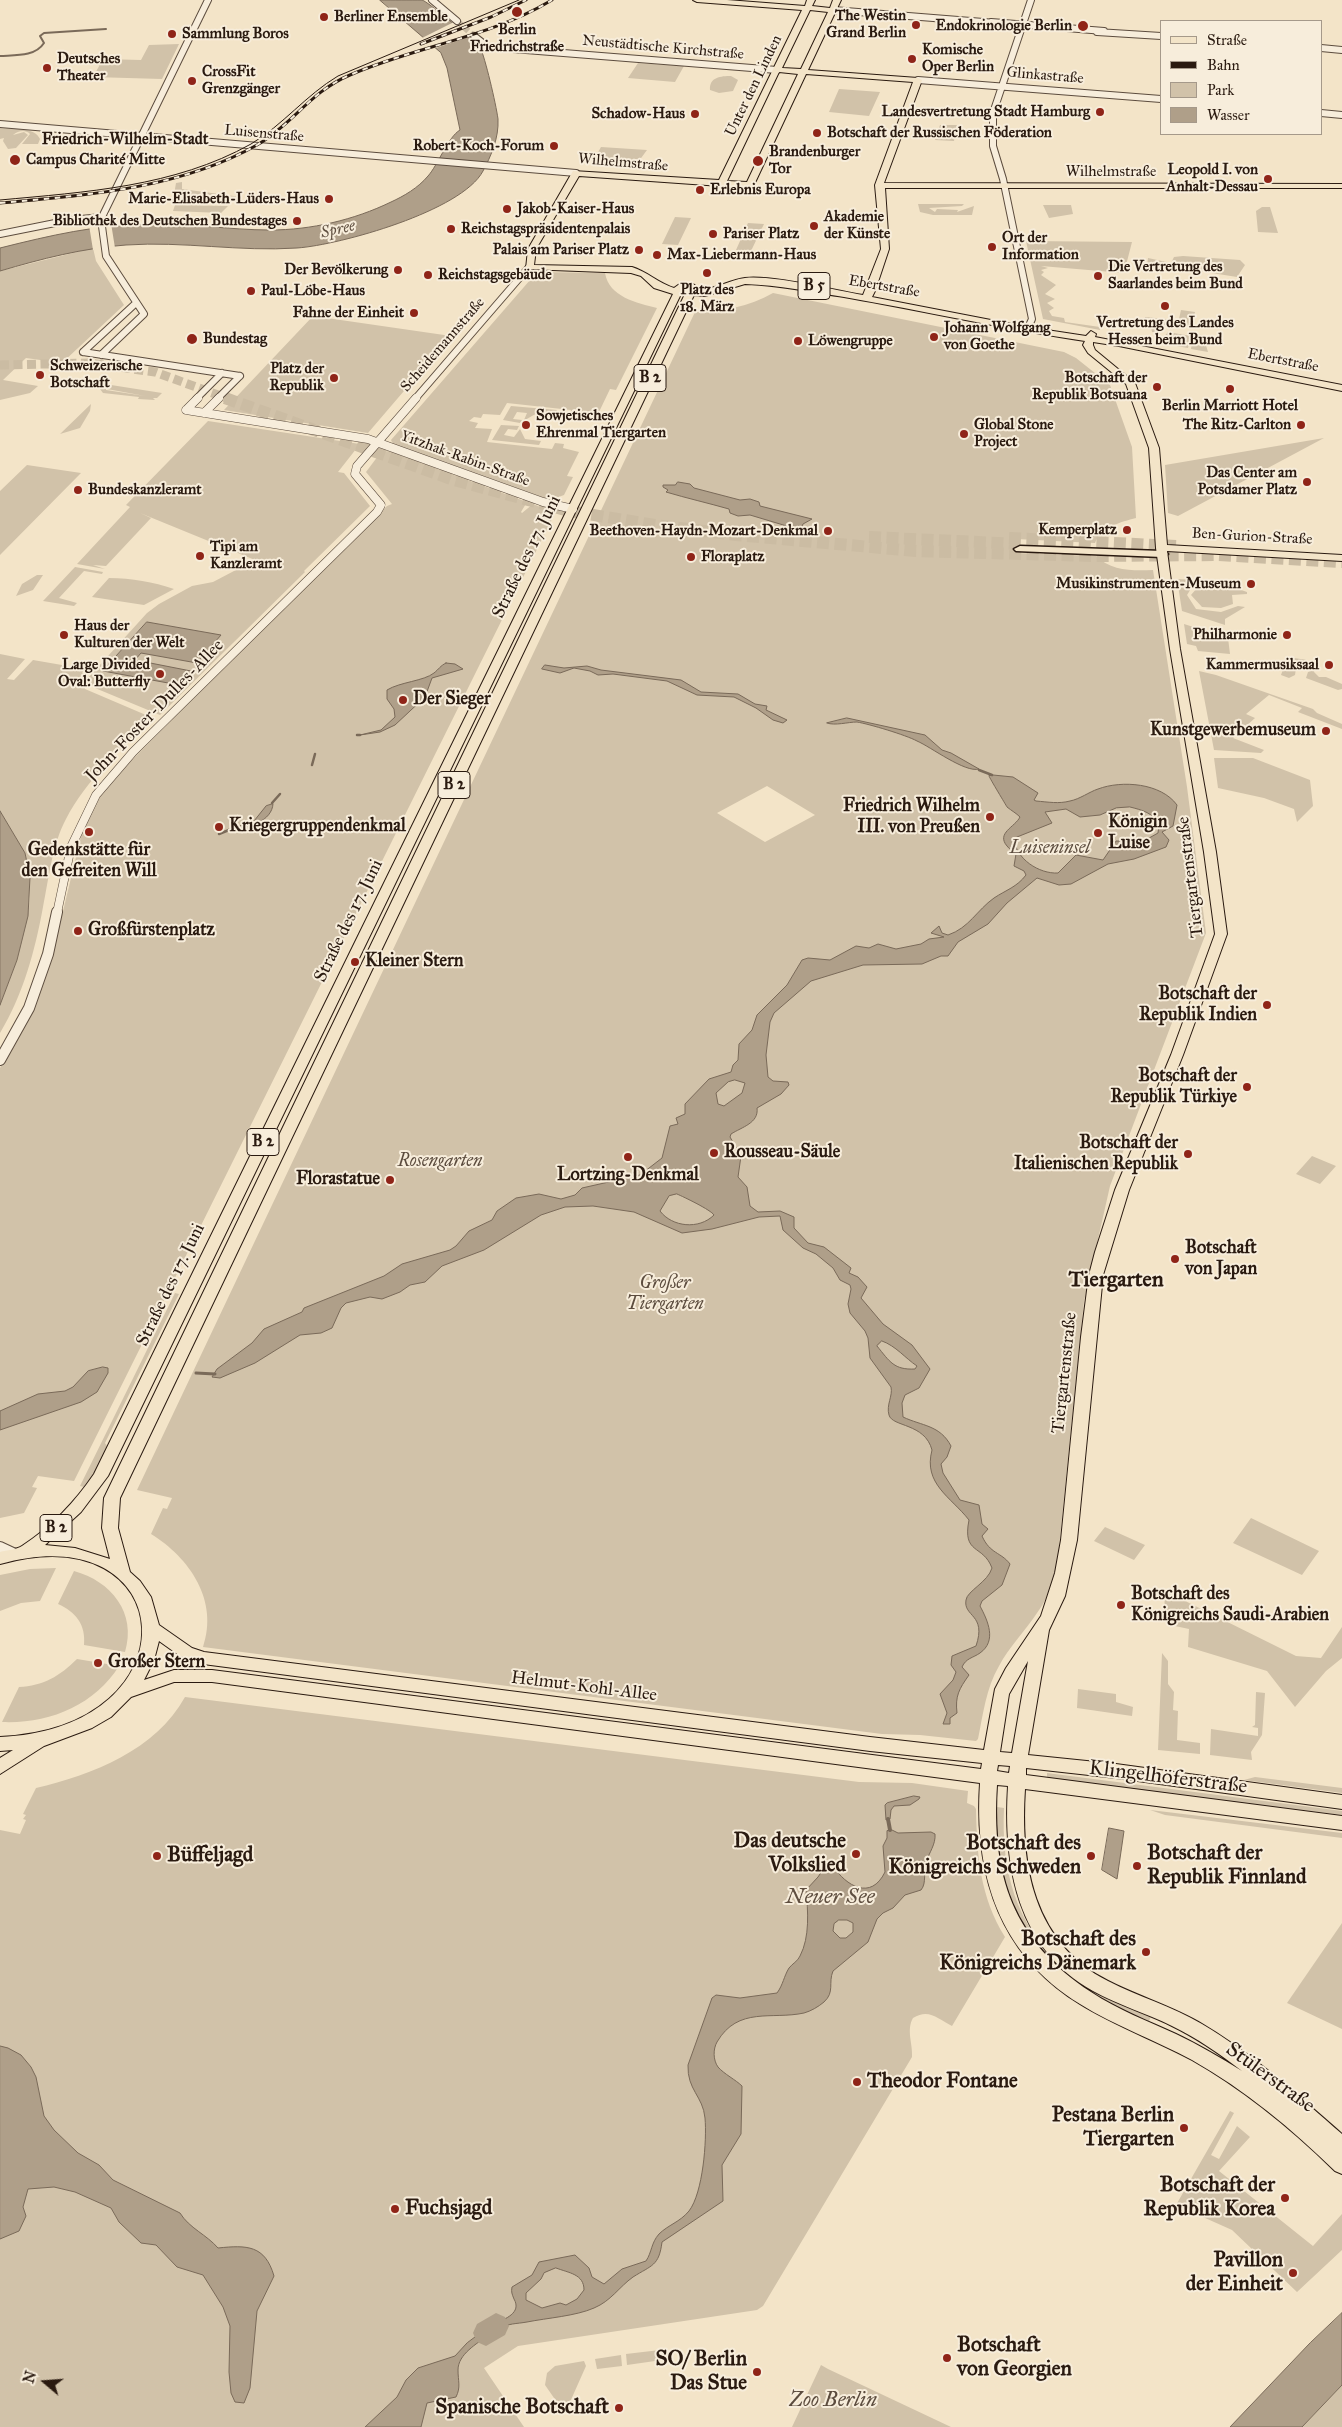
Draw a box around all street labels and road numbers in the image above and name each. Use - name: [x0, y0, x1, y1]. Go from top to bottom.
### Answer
- street label: Neustädtische Kirchstraße: [581, 32, 745, 64]
- street label: Unter den Linden: [722, 32, 786, 140]
- street label: Glinkastraße: [1006, 64, 1084, 88]
- street label: Luisenstraße: [223, 122, 305, 146]
- street label: Wilhelmstraße: [577, 150, 669, 176]
- street label: Wilhelmstraße: [1066, 163, 1156, 181]
- road number: B 5: [798, 272, 830, 300]
- street label: Ebertstraße: [847, 272, 921, 302]
- street label: Scheidemannstraße: [397, 294, 489, 396]
- street label: Ebertstraße: [1246, 345, 1320, 377]
- road number: B 2: [634, 364, 666, 392]
- street label: Yitzhak-Rabin-Straße: [398, 427, 532, 491]
- street label: Straße des 17. Juni: [488, 492, 566, 622]
- street label: Ben-Gurion-Straße: [1191, 525, 1313, 549]
- street label: John-Foster-Dulles-Allee: [81, 635, 229, 787]
- road number: B 2: [438, 772, 470, 798]
- street label: Tiergartenstraße: [1173, 815, 1209, 939]
- street label: Straße des 17. Juni: [310, 856, 388, 986]
- road number: B 2: [247, 1128, 279, 1156]
- street label: Straße des 17. Juni: [132, 1220, 210, 1350]
- street label: Tiergartenstraße: [1048, 1311, 1082, 1435]
- road number: B 2: [40, 1515, 72, 1542]
- street label: Helmut-Kohl-Allee: [510, 1667, 658, 1707]
- street label: Klingelhöferstraße: [1087, 1756, 1249, 1800]
- street label: Stülerstraße: [1220, 2037, 1320, 2119]

